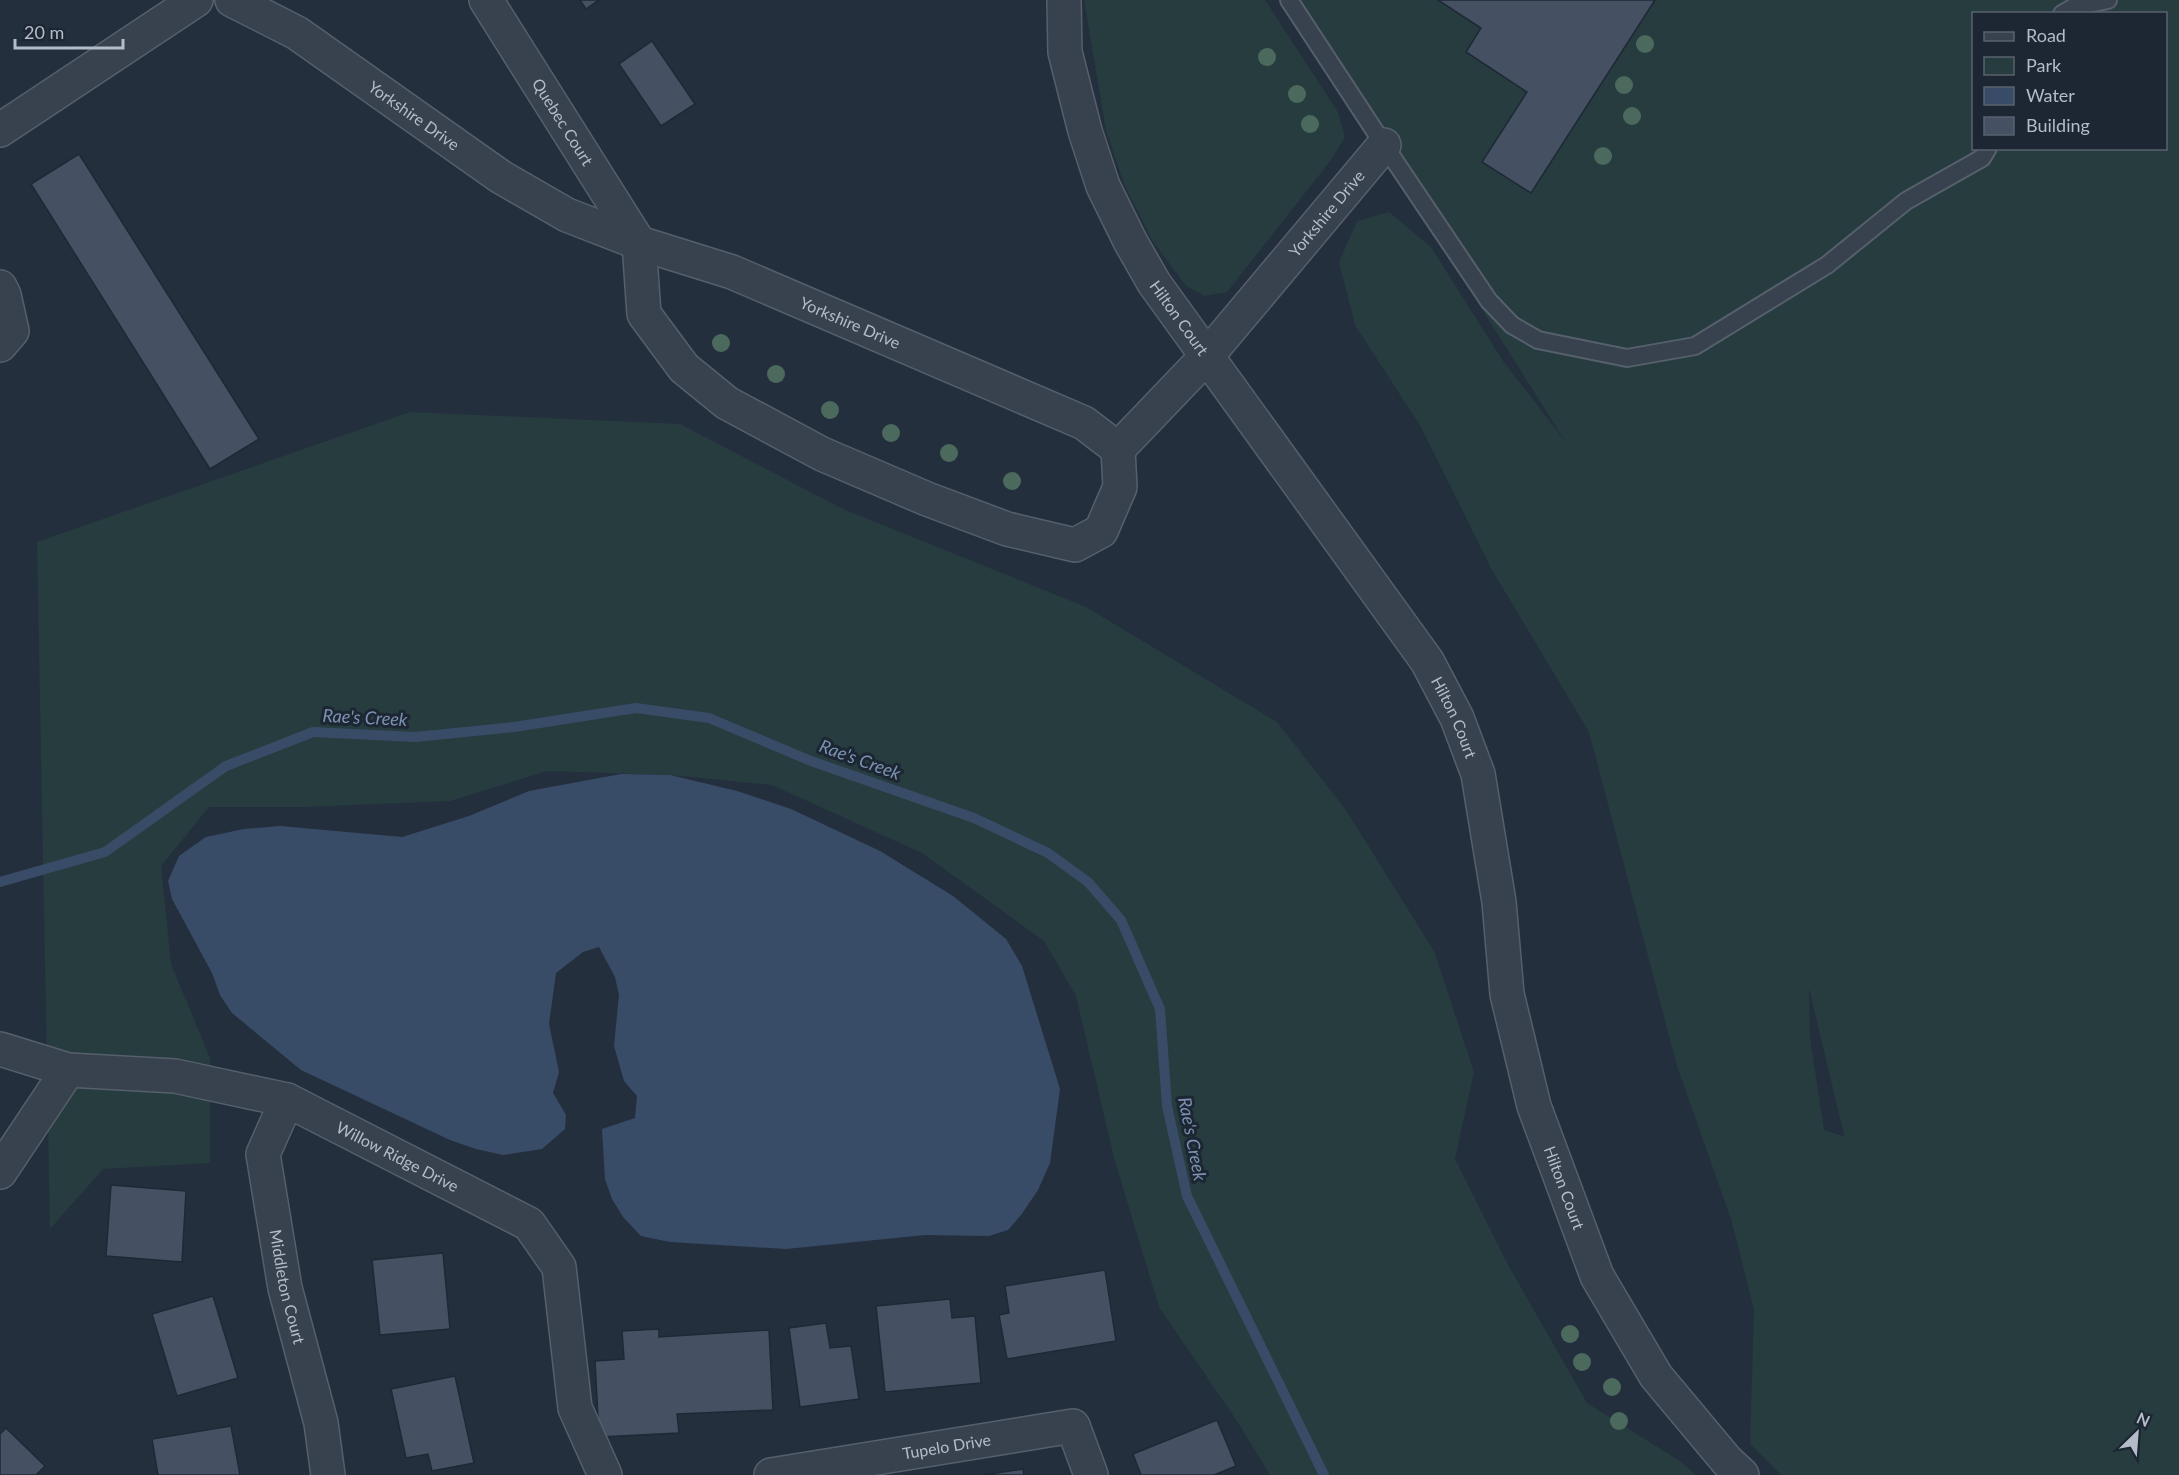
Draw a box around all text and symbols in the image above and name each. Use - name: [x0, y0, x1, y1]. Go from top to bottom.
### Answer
- scale bar: [15, 12, 123, 50]
- legend: [1972, 12, 2167, 150]
- text: 20 m: [24, 21, 64, 43]
- text: Road: [2026, 24, 2066, 46]
- text: Park: [2026, 54, 2062, 76]
- street label: Quebec Court: [529, 74, 598, 169]
- street label: Yorkshire Drive: [365, 76, 463, 154]
- text: Water: [2026, 84, 2075, 106]
- text: Building: [2026, 114, 2090, 136]
- street label: Yorkshire Drive: [1284, 166, 1368, 260]
- street label: Hilton Court: [1146, 276, 1213, 359]
- street label: Yorkshire Drive: [797, 292, 903, 352]
- street label: Hilton Court: [1428, 673, 1481, 761]
- water label: Rae's Creek: [322, 704, 409, 730]
- water label: Rae's Creek: [817, 734, 904, 784]
- water label: Rae's Creek: [1174, 1095, 1212, 1183]
- street label: Willow Ridge Drive: [333, 1117, 462, 1195]
- street label: Hilton Court: [1541, 1143, 1589, 1232]
- street label: Middleton Court: [267, 1228, 310, 1346]
- north arrow: [2107, 1403, 2167, 1463]
- text: N: [2134, 1408, 2153, 1430]
- street label: Tupelo Drive: [901, 1429, 992, 1463]

